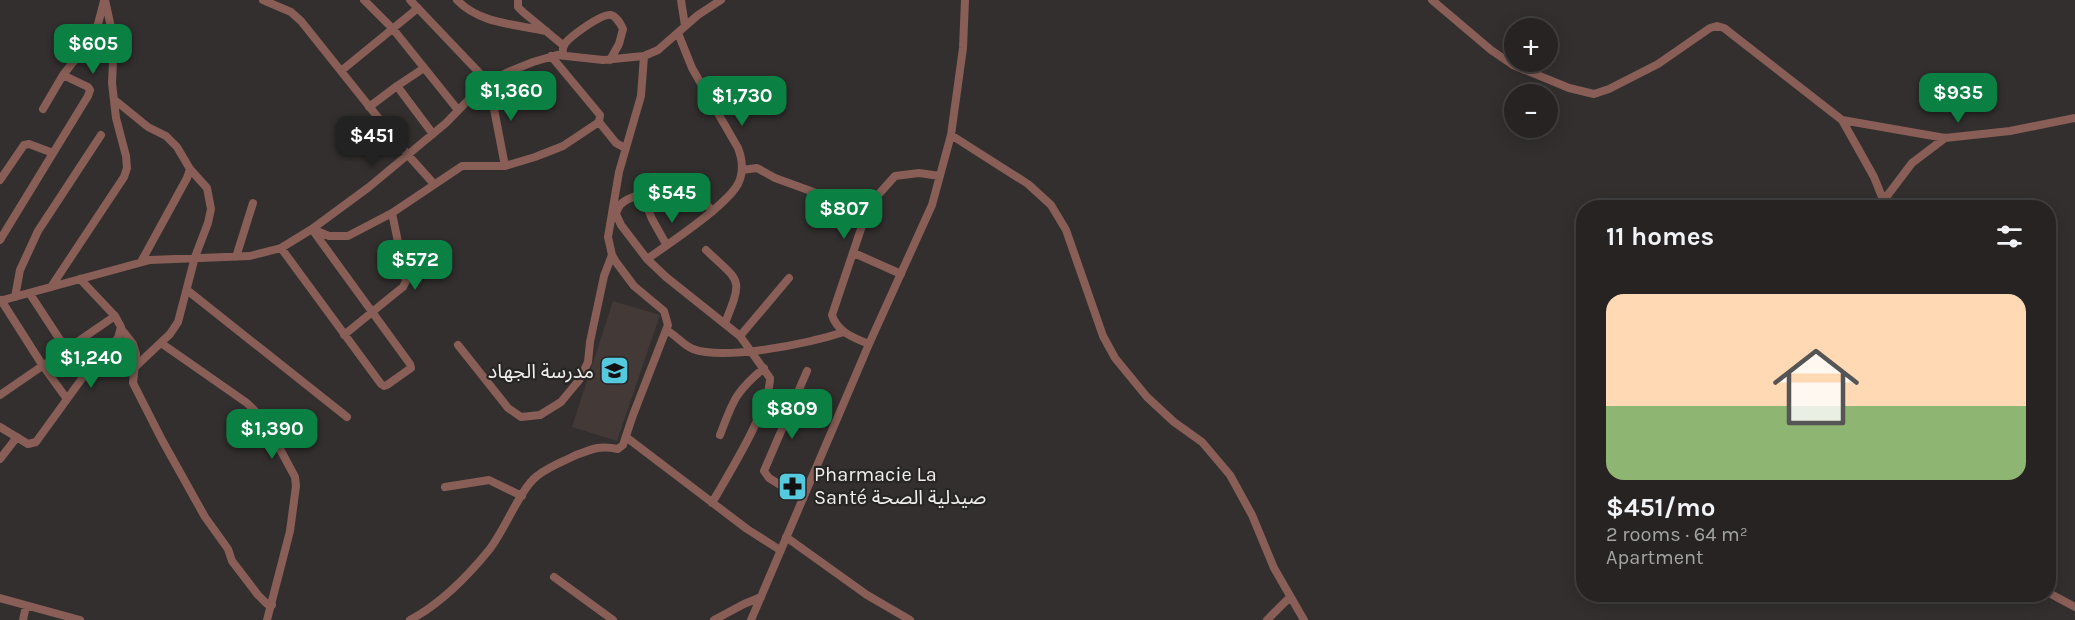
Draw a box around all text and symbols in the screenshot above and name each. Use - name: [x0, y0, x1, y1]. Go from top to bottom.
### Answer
- map controls: [1504, 18, 1558, 138]
- button: +: [1504, 18, 1558, 72]
- pin: $605: [57, 24, 129, 75]
- text: $605: [68, 32, 118, 55]
- pin: $1,360: [462, 71, 560, 122]
- pin: $935: [1922, 73, 1994, 124]
- pin: $1,730: [693, 76, 791, 127]
- text: $1,360: [479, 79, 543, 102]
- text: $935: [1933, 81, 1983, 104]
- text: $1,730: [711, 84, 773, 107]
- button: −: [1504, 84, 1558, 138]
- pin: $451: [336, 116, 408, 167]
- text: $451: [350, 124, 394, 147]
- pin: $545: [636, 173, 708, 224]
- text: $545: [648, 181, 696, 204]
- pin: $807: [808, 189, 880, 240]
- text: $807: [819, 197, 869, 220]
- icon: filters: [1993, 220, 2026, 253]
- text: 11 homes: [1606, 221, 1714, 252]
- pin: $572: [379, 240, 451, 291]
- text: $572: [391, 248, 439, 271]
- icon: home: [1762, 333, 1870, 441]
- pin: $1,240: [42, 338, 140, 389]
- text: $1,240: [60, 346, 122, 369]
- school or university icon: مدرسة الجهاد: [599, 355, 631, 387]
- place label: مدرسة الجهاد: [488, 360, 594, 383]
- pin: $809: [756, 389, 828, 440]
- text: $809: [766, 397, 818, 420]
- pin: $1,390: [223, 409, 321, 460]
- text: $1,390: [240, 417, 304, 440]
- place label: Pharmacie La Santé صيدلية الصحة: [814, 463, 986, 509]
- pharmacy icon: Pharmacie La Santé صيدلية الصحة: [777, 470, 809, 502]
- text: $451/mo: [1606, 492, 1715, 523]
- text: 2 rooms · 64 m²: [1606, 523, 1748, 546]
- text: Apartment: [1606, 546, 1704, 569]

